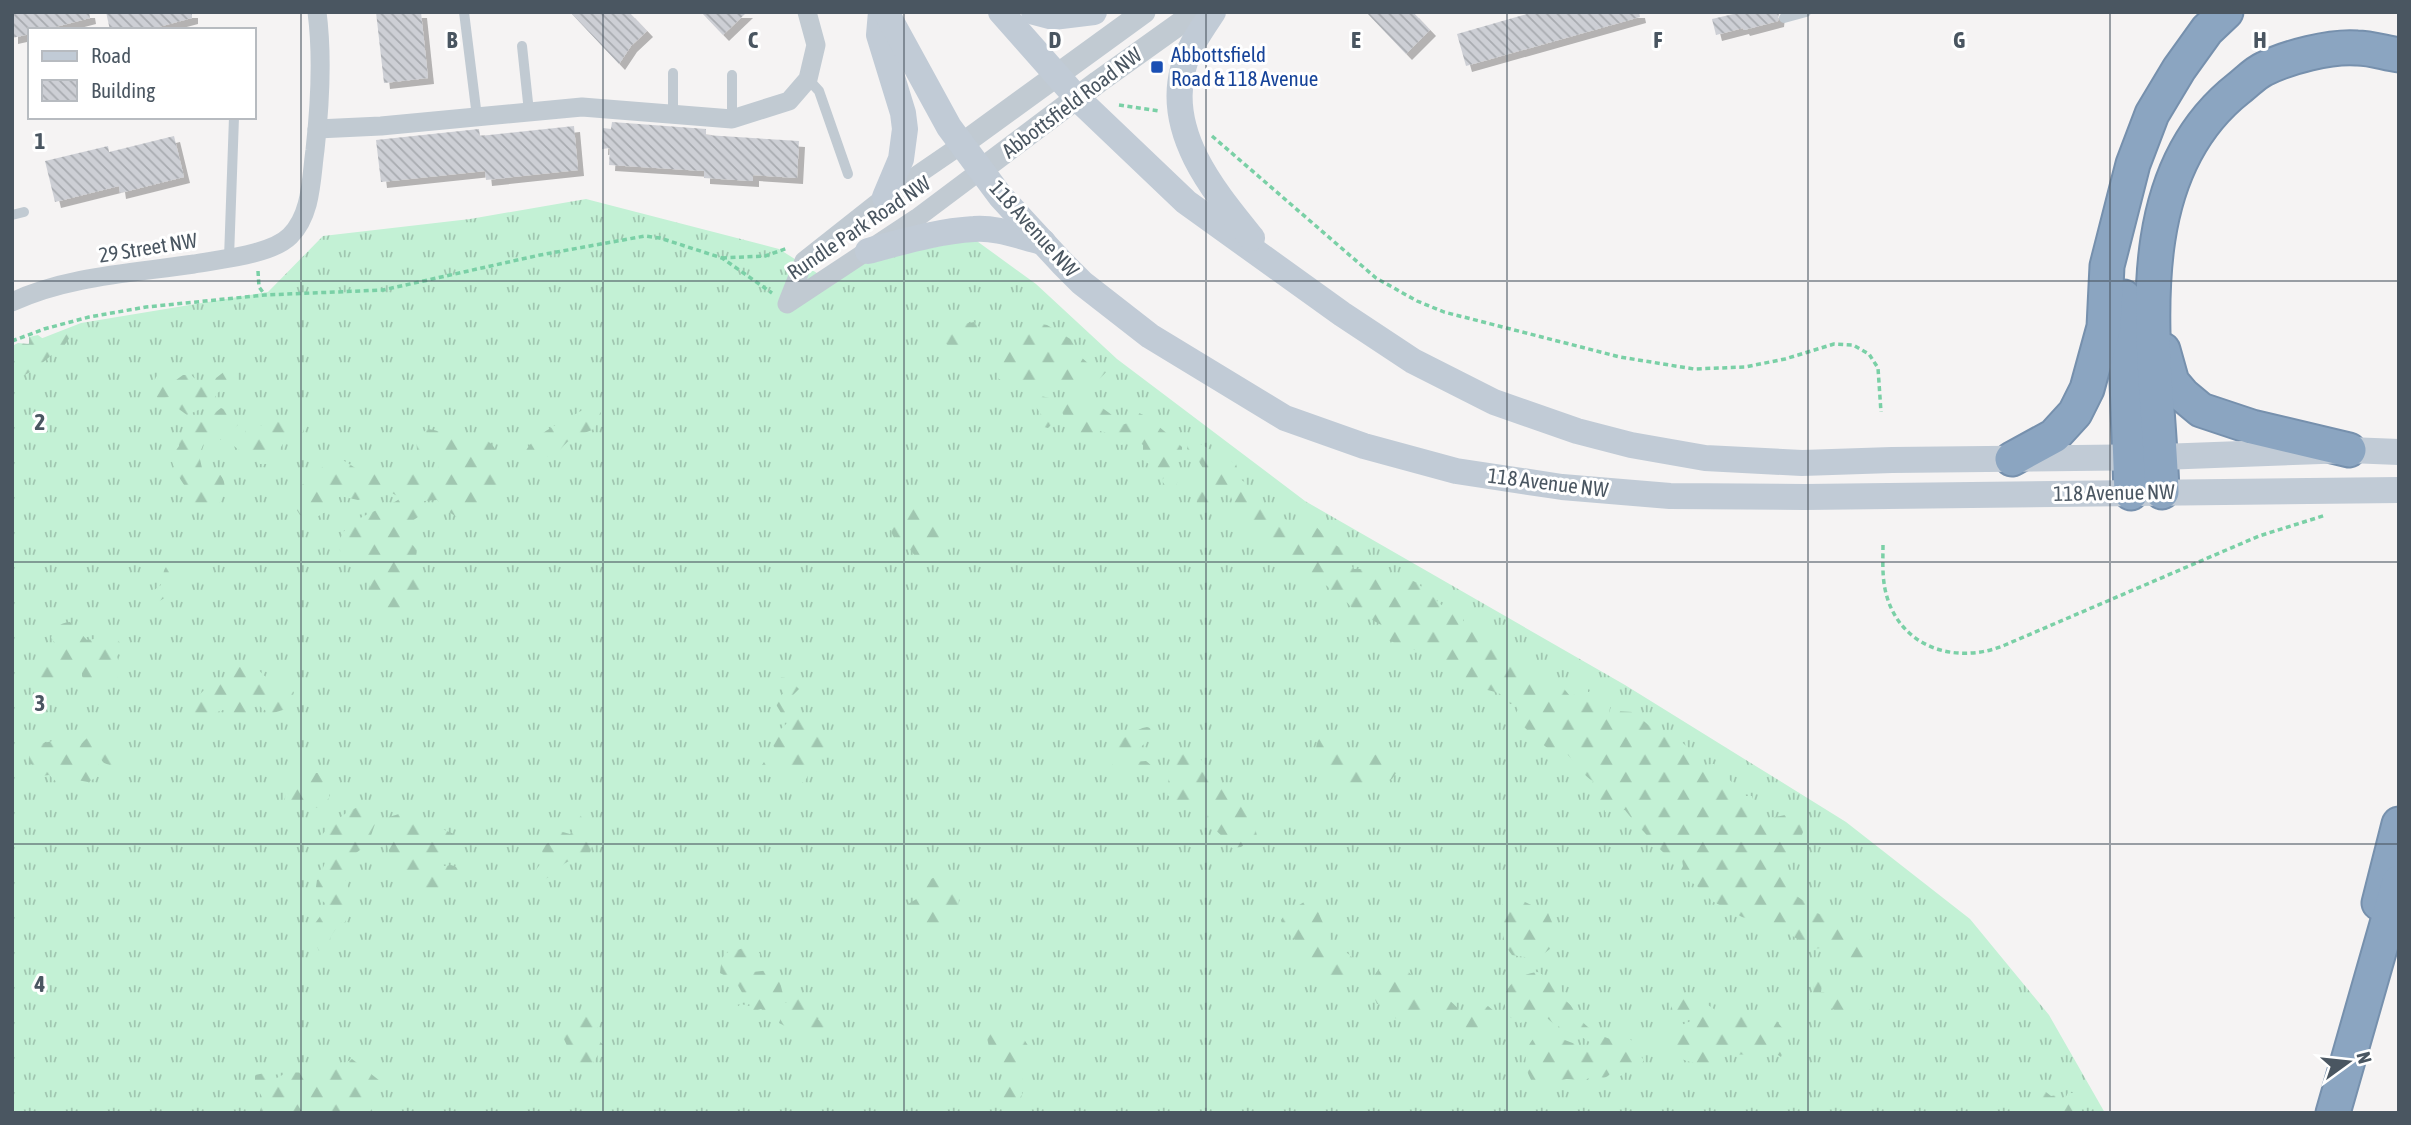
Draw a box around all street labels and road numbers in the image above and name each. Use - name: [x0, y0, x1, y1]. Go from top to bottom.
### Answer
- street label: Abbottsfield Road NW: [997, 41, 1147, 162]
- street label: Rundle Park Road NW: [782, 170, 935, 284]
- street label: 118 Avenue NW: [985, 175, 1085, 282]
- street label: 29 Street NW: [97, 227, 199, 267]
- street label: 118 Avenue NW: [1487, 463, 1610, 501]
- street label: 118 Avenue NW: [2053, 479, 2176, 505]

